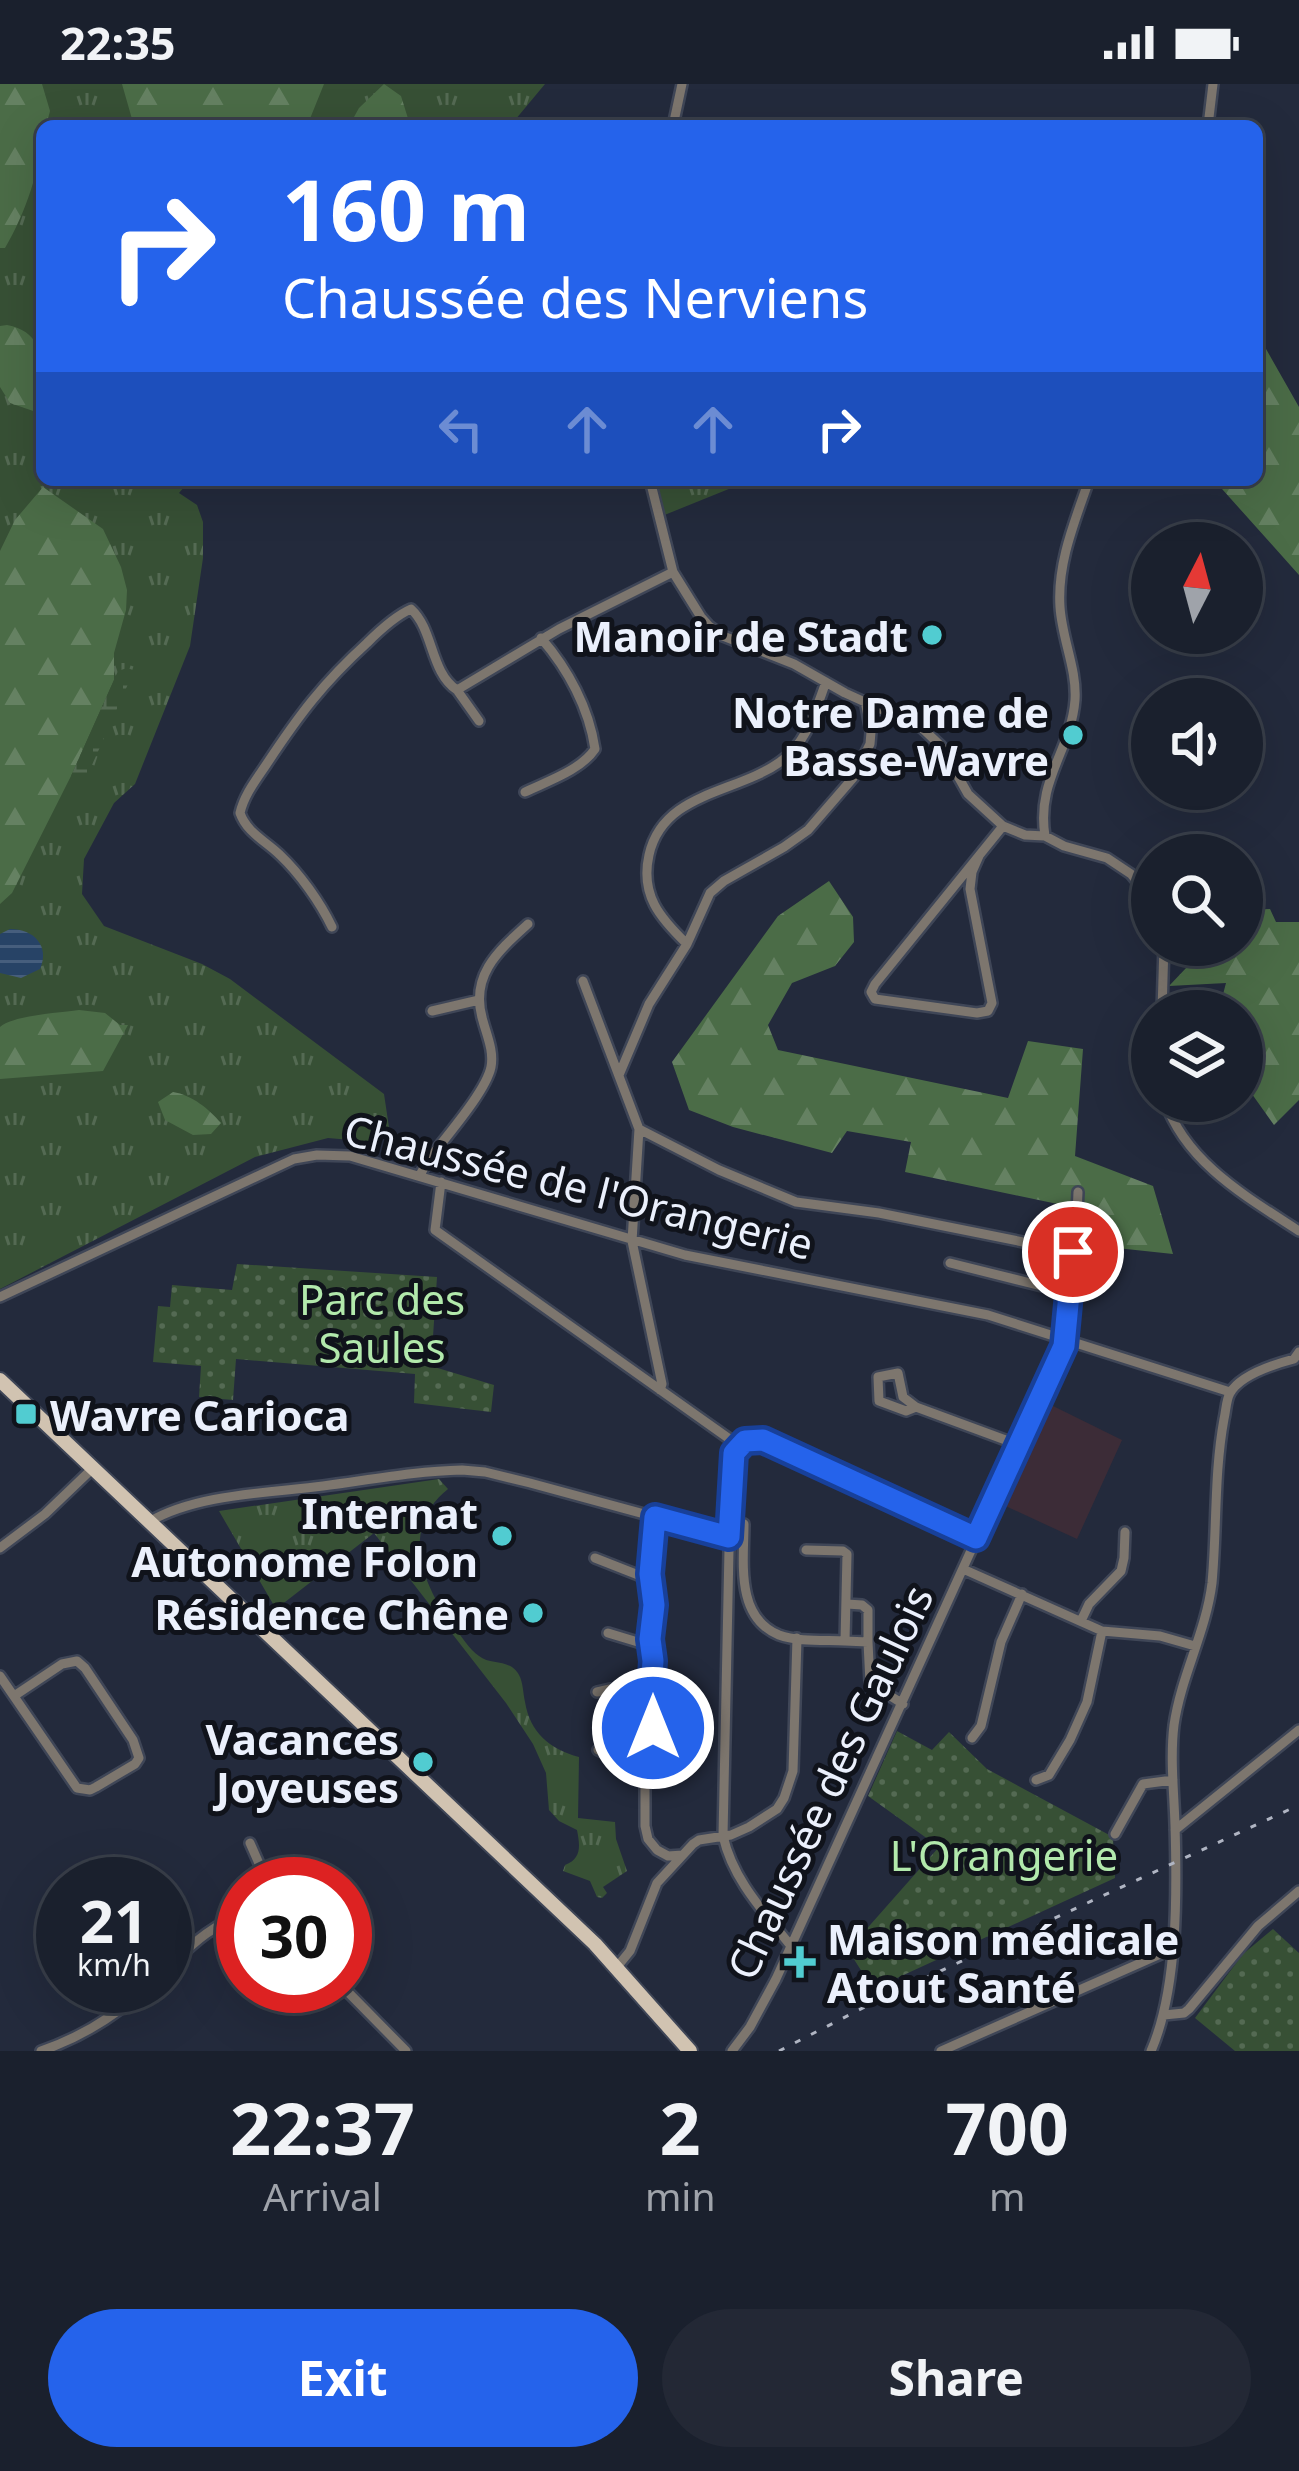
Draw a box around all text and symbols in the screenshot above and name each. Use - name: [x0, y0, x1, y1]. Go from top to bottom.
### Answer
- text: 22:35: [60, 12, 176, 73]
- text: 160 m: [282, 151, 530, 266]
- icon: right: [84, 168, 240, 324]
- text: Chaussée des Nerviens: [282, 260, 868, 334]
- icon: left: [428, 396, 494, 462]
- icon: ahead: [554, 396, 620, 462]
- icon: ahead: [680, 396, 746, 462]
- icon: right: [806, 396, 872, 462]
- north arrow: [1131, 522, 1263, 654]
- map controls: [1131, 522, 1263, 1122]
- place label: Manoir de Stadt: [574, 607, 908, 664]
- marker: Manoir de Stadt: [919, 622, 945, 648]
- button: sound: [1131, 678, 1263, 810]
- place label: Notre Dame de Basse-Wavre: [732, 683, 1049, 788]
- marker: Notre Dame de Basse-Wavre: [1060, 722, 1086, 748]
- button: search: [1131, 834, 1263, 966]
- button: layers: [1131, 990, 1263, 1122]
- street label: Chaussée de l'Orangerie: [339, 1100, 819, 1272]
- pin: [1022, 1201, 1124, 1303]
- icon: arrive: [1040, 1219, 1106, 1285]
- park label: Parc des Saules: [299, 1270, 465, 1375]
- place label: Wavre Carioca: [50, 1386, 349, 1443]
- marker: Wavre Carioca: [13, 1401, 39, 1427]
- place label: Internat Autonome Folon: [131, 1484, 478, 1589]
- marker: Internat Autonome Folon: [489, 1523, 515, 1549]
- street label: Chaussée des Gaulois: [713, 1576, 945, 1988]
- place label: Résidence Chêne: [154, 1585, 509, 1642]
- marker: Résidence Chêne: [520, 1600, 546, 1626]
- position arrow: [590, 1665, 716, 1791]
- place label: Vacances Joyeuses: [205, 1710, 399, 1815]
- marker: Vacances Joyeuses: [410, 1749, 436, 1775]
- park label: L'Orangerie: [890, 1826, 1118, 1883]
- speed limit sign: 30: [216, 1857, 372, 2013]
- text: 21: [80, 1879, 148, 1961]
- place label: Maison médicale Atout Santé: [827, 1910, 1179, 2015]
- text: km/h: [77, 1944, 151, 1985]
- marker: Maison médicale Atout Santé: [784, 1946, 816, 1978]
- text: 22:37: [230, 2078, 415, 2176]
- text: 2: [660, 2078, 701, 2176]
- text: 700: [945, 2078, 1069, 2176]
- text: Arrival: [263, 2169, 382, 2222]
- text: min: [645, 2169, 716, 2222]
- text: m: [989, 2169, 1025, 2222]
- button: Exit: [48, 2309, 638, 2447]
- button: Share: [662, 2309, 1251, 2447]

